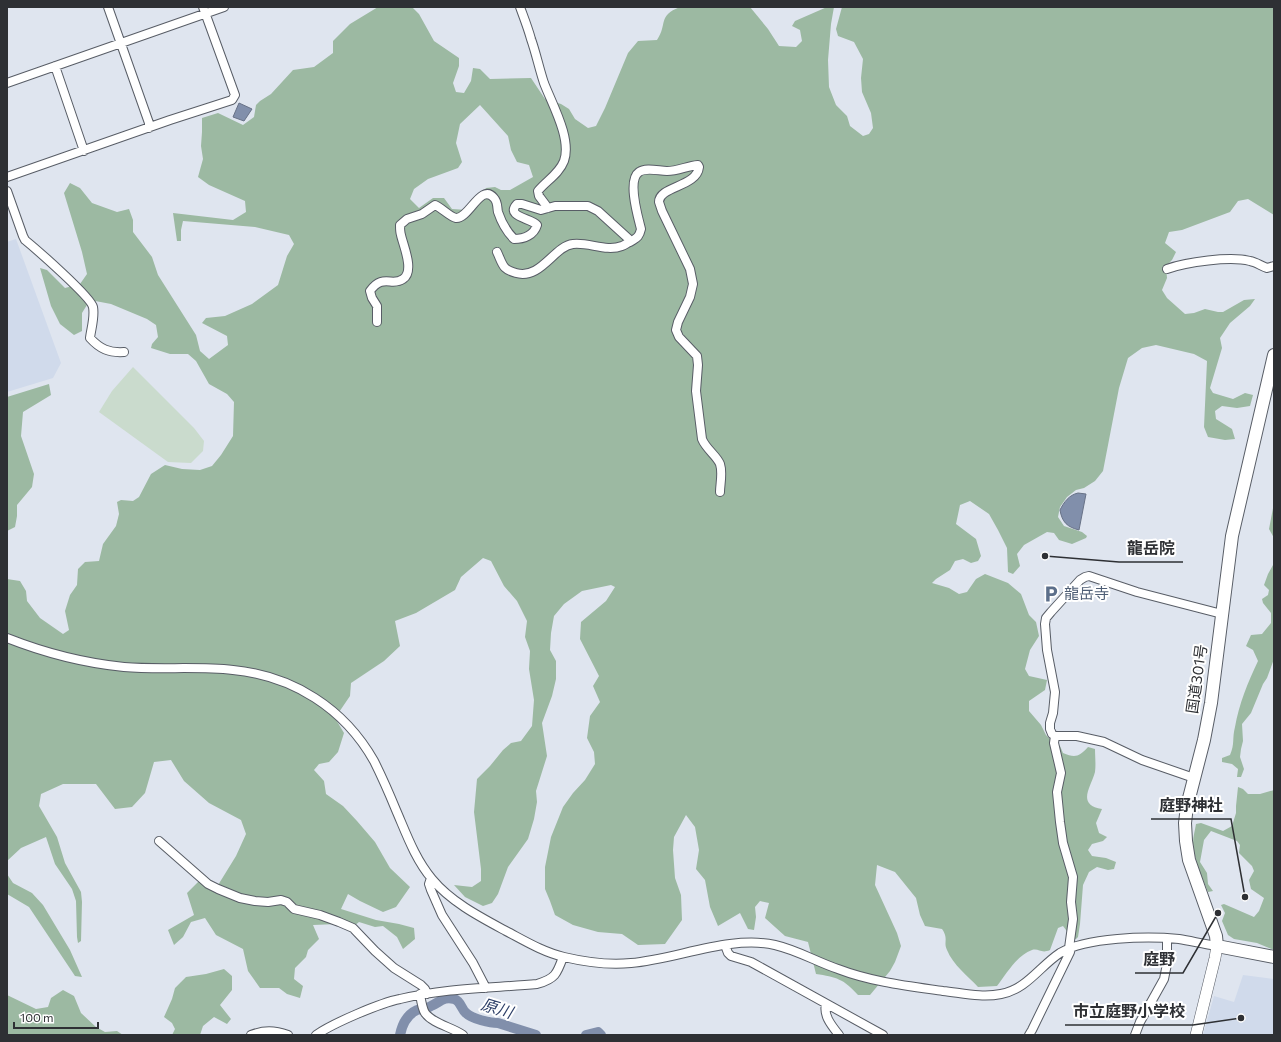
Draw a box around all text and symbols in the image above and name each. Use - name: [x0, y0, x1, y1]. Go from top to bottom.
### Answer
- callout: 龍岳院: [1119, 534, 1183, 562]
- text: 龍岳院: [1127, 538, 1175, 557]
- parking icon: 龍岳寺: [1041, 584, 1061, 604]
- place label: 龍岳寺: [1064, 584, 1109, 602]
- street label: 国道301号: [1182, 643, 1210, 715]
- callout: 庭野神社: [1151, 791, 1231, 819]
- text: 庭野神社: [1159, 795, 1223, 814]
- callout: 庭野: [1135, 945, 1183, 973]
- text: 庭野: [1143, 949, 1175, 968]
- water label: 原川: [479, 994, 517, 1022]
- callout: 市立庭野小学校: [1065, 997, 1193, 1025]
- text: 市立庭野小学校: [1073, 1001, 1185, 1020]
- scale bar: [14, 1004, 98, 1030]
- text: 100 m: [20, 1010, 54, 1024]

